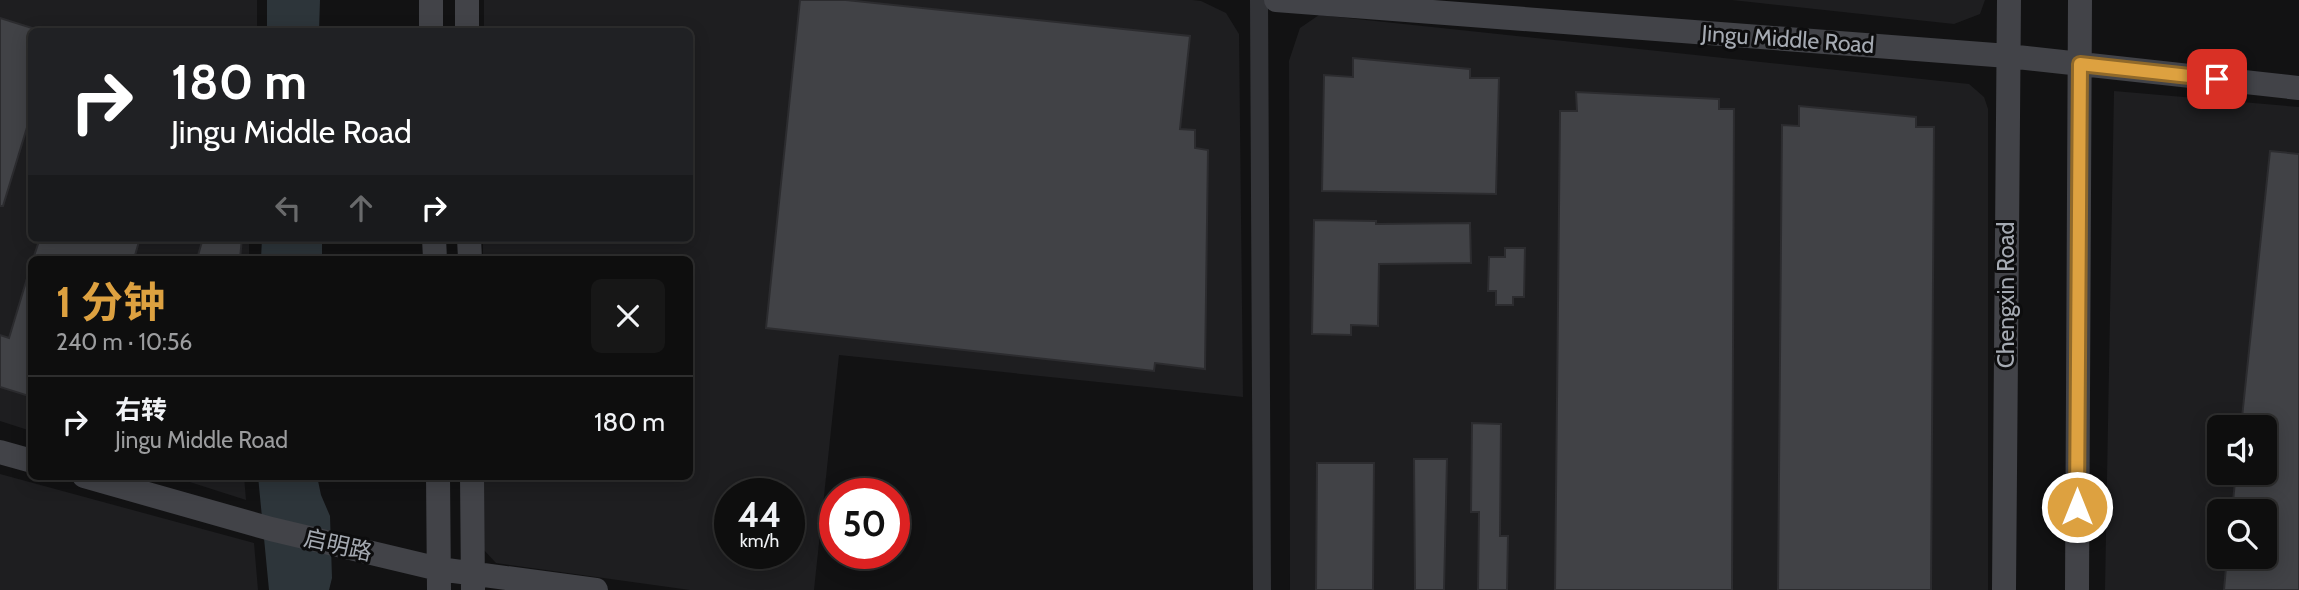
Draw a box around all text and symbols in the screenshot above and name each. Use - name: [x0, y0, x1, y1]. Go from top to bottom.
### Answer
- street label: Jingu Middle Road: [1700, 19, 1875, 59]
- pin: [2187, 49, 2247, 109]
- text: 180 m: [171, 52, 307, 111]
- icon: right: [56, 56, 147, 147]
- icon: arrive: [2198, 60, 2236, 98]
- text: Jingu Middle Road: [171, 112, 412, 151]
- icon: left: [269, 189, 307, 227]
- icon: ahead: [342, 189, 380, 227]
- icon: right: [415, 189, 453, 227]
- street label: Chengxin Road: [1992, 222, 2020, 368]
- text: 1 分钟: [56, 276, 165, 328]
- button: close: [591, 279, 665, 353]
- text: 240 m · 10:56: [56, 328, 192, 356]
- text: 右转: [115, 394, 167, 426]
- icon: right: [56, 403, 94, 441]
- text: 180 m: [594, 406, 665, 438]
- map controls: [2207, 415, 2277, 569]
- button: sound: [2207, 415, 2277, 485]
- text: Jingu Middle Road: [115, 426, 288, 454]
- position arrow: [2040, 470, 2114, 544]
- speed limit sign: 50: [819, 478, 910, 569]
- text: 44: [738, 493, 781, 536]
- button: search: [2207, 499, 2277, 569]
- street label: 启明路: [301, 524, 375, 566]
- text: km/h: [740, 530, 779, 552]

